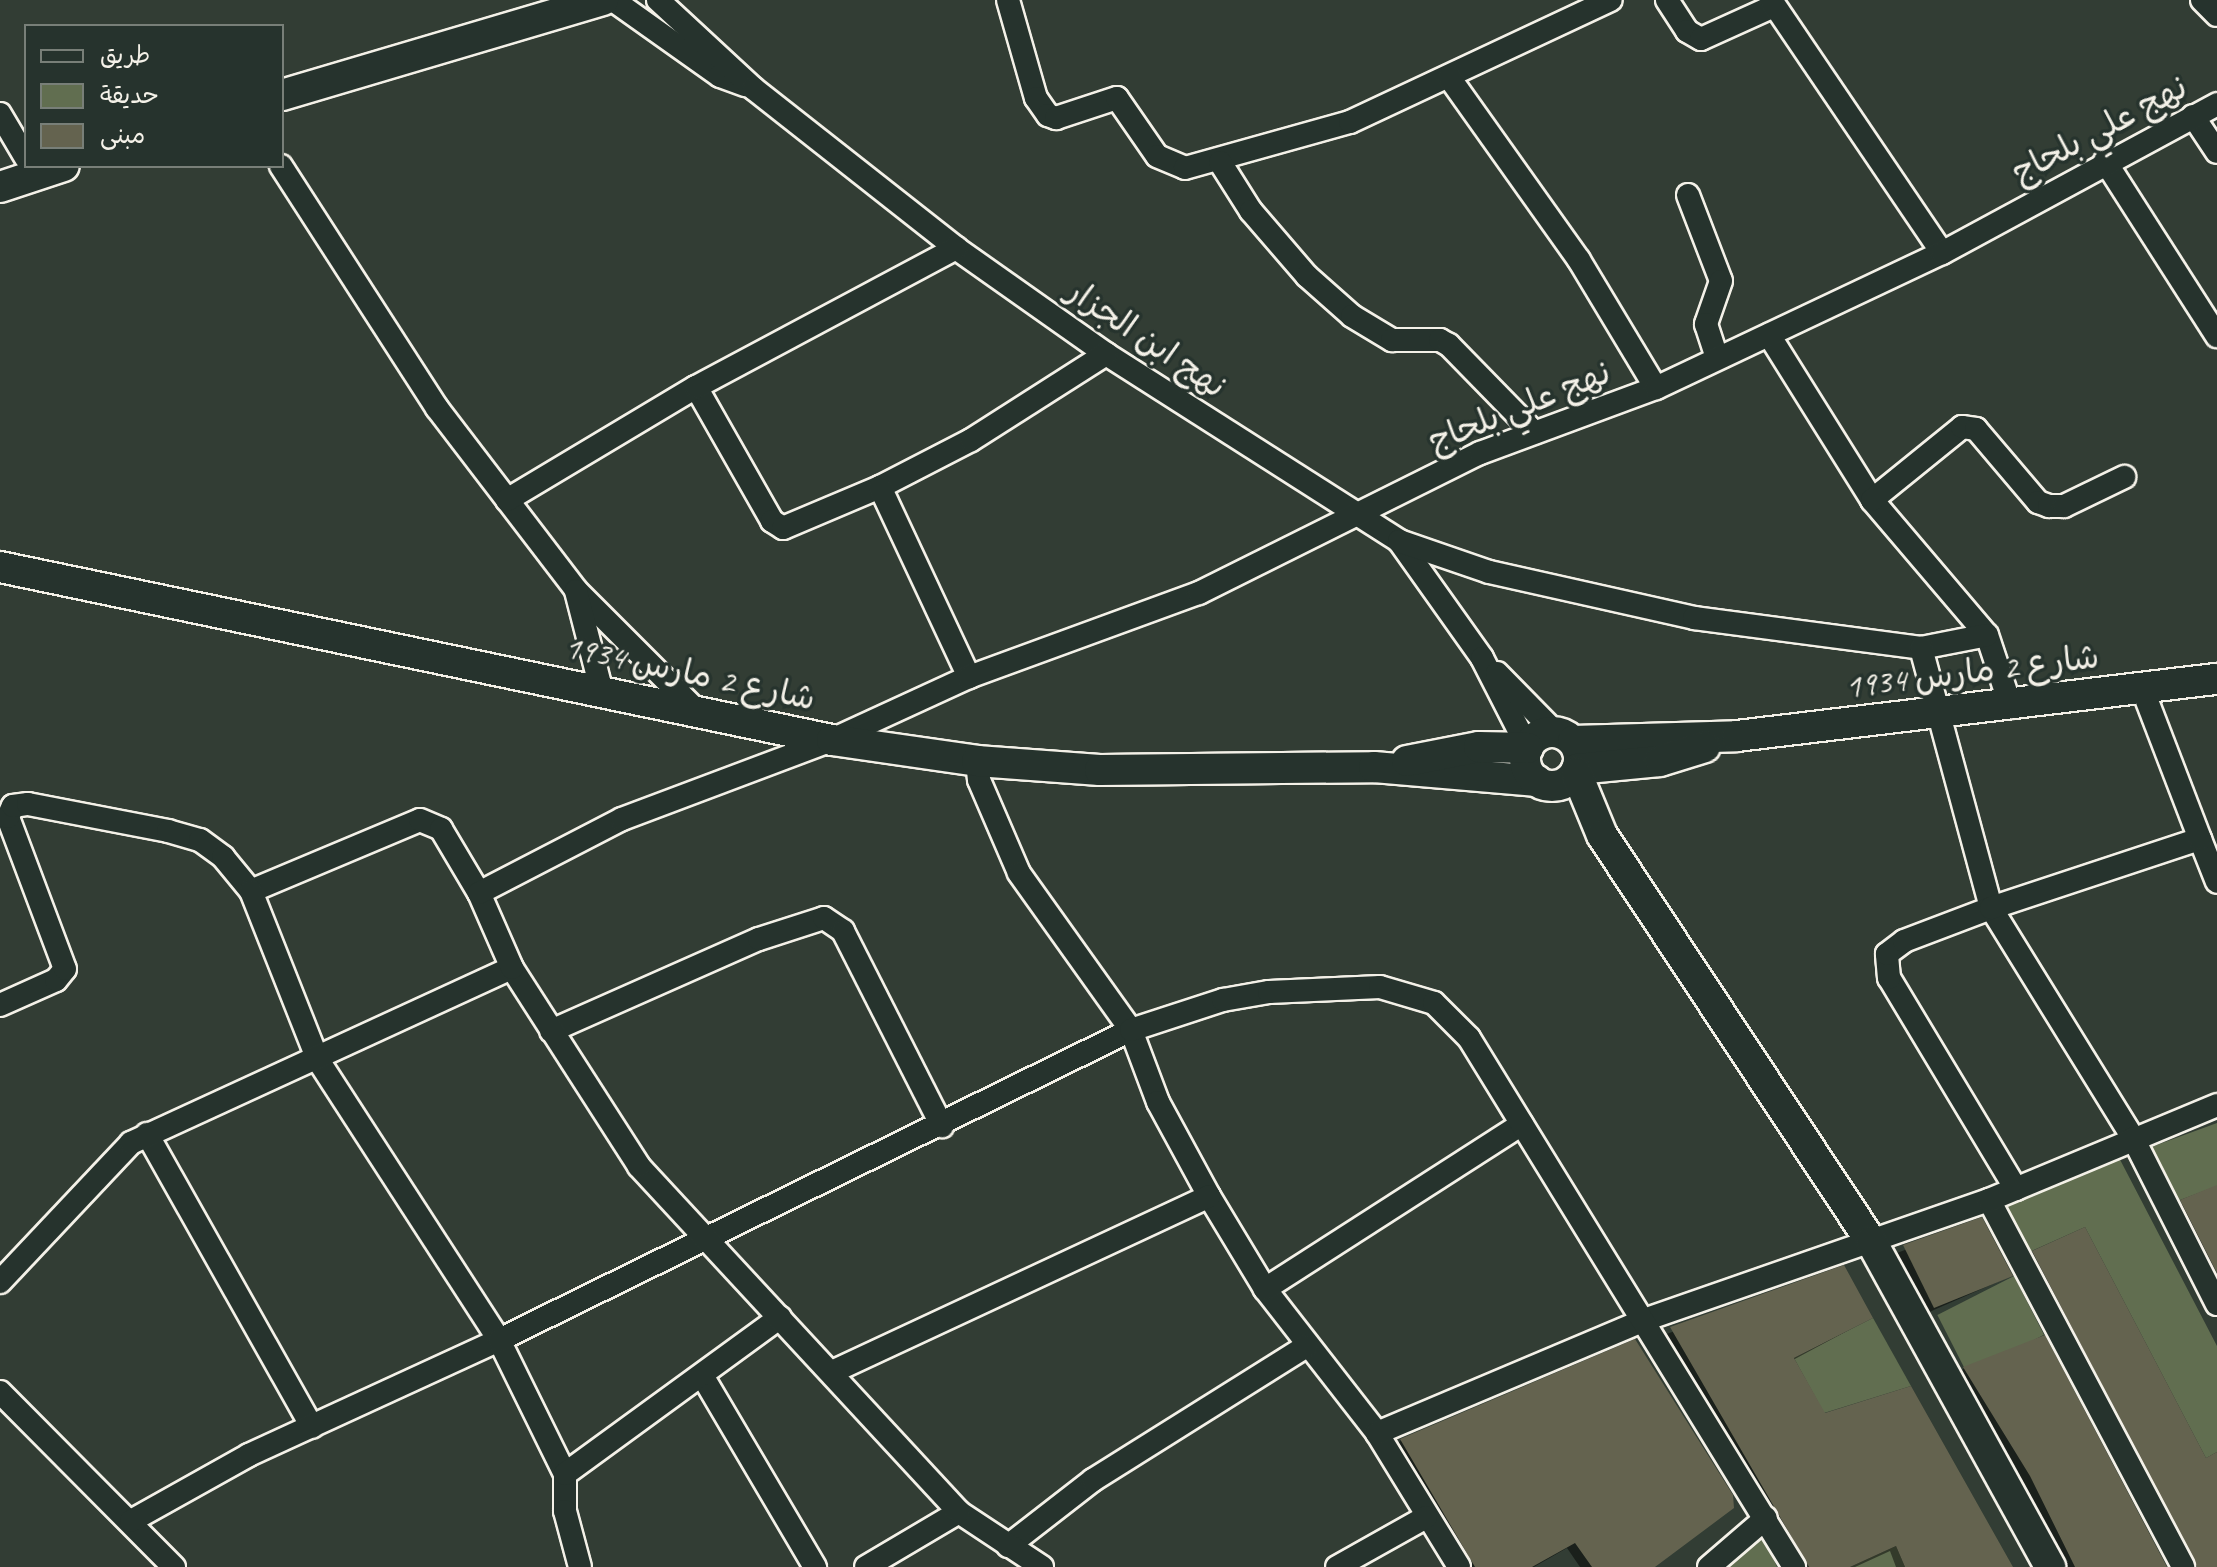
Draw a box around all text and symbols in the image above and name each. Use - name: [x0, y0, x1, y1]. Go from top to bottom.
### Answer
- legend: [24, 24, 284, 168]
- text: طريق: [100, 40, 150, 70]
- street label: نهج علي بلحاج: [2004, 66, 2194, 192]
- text: حديقة: [100, 80, 159, 110]
- text: مبنى: [100, 120, 145, 150]
- street label: نهج ابن الجزار: [1060, 270, 1234, 406]
- street label: نهج علي بلحاج: [1422, 351, 1616, 461]
- street label: شارع 2 مارس 1934: [561, 626, 819, 718]
- street label: شارع 2 مارس 1934: [1843, 635, 2101, 707]

